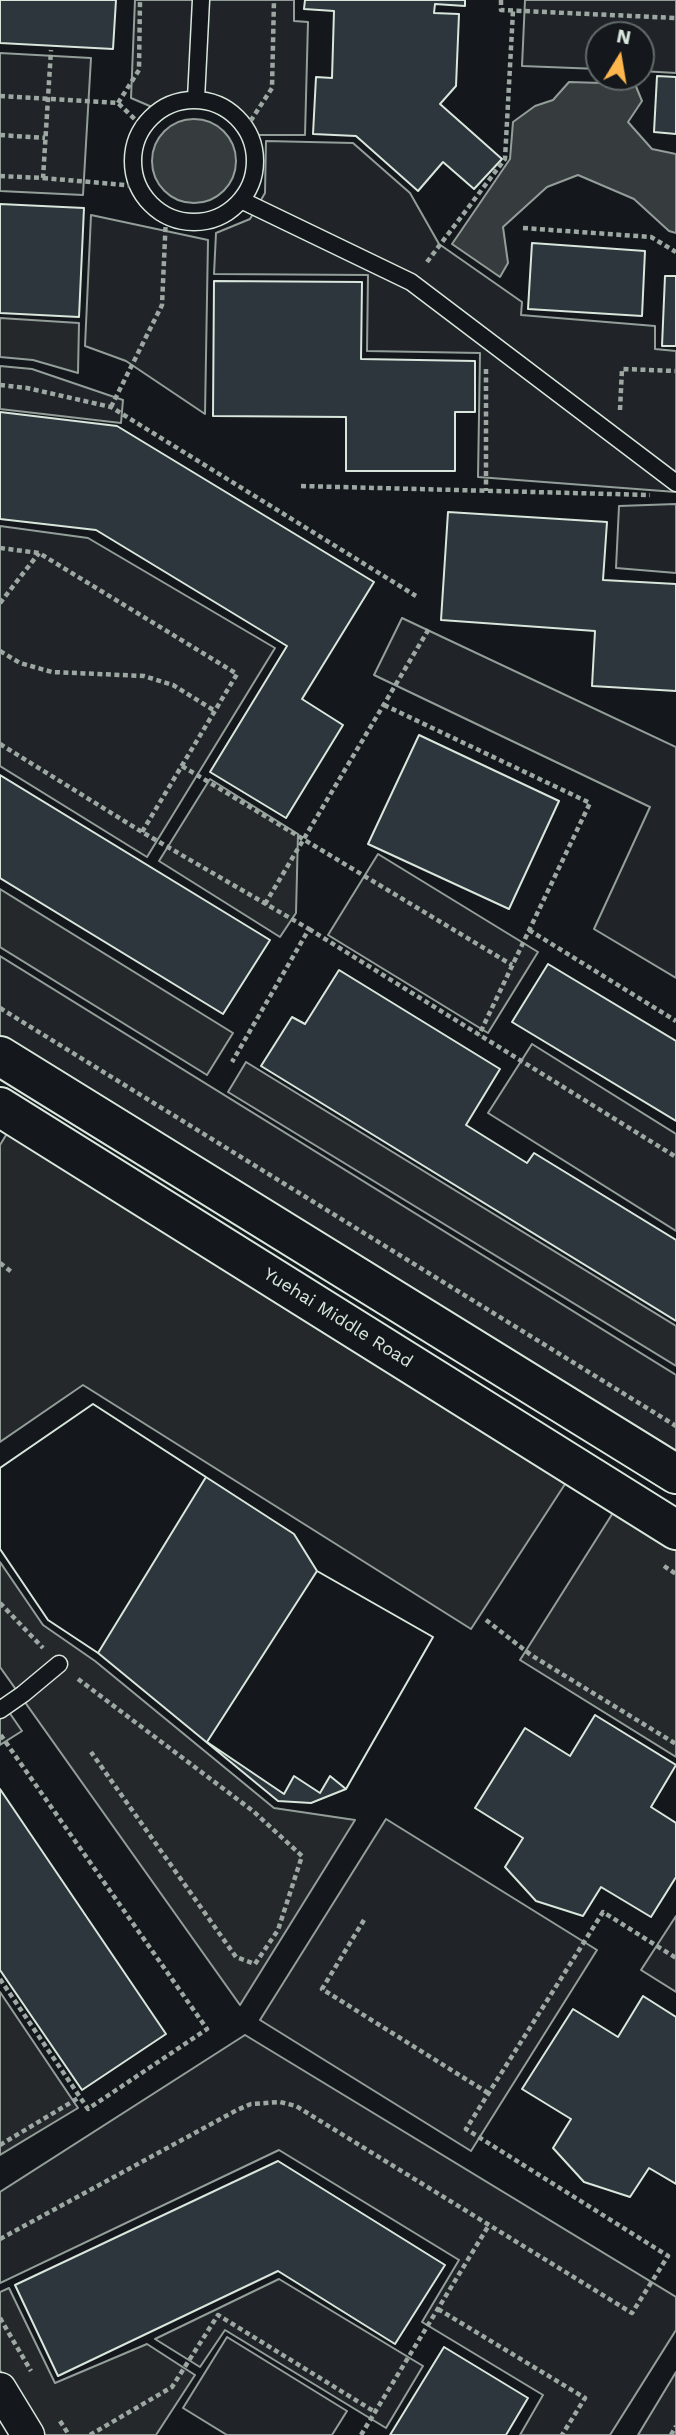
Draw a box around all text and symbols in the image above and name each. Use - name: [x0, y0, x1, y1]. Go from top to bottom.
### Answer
- north arrow: [585, 21, 655, 91]
- text: N: [615, 24, 633, 49]
- street label: Yuehai Middle Road: [259, 1263, 417, 1373]

